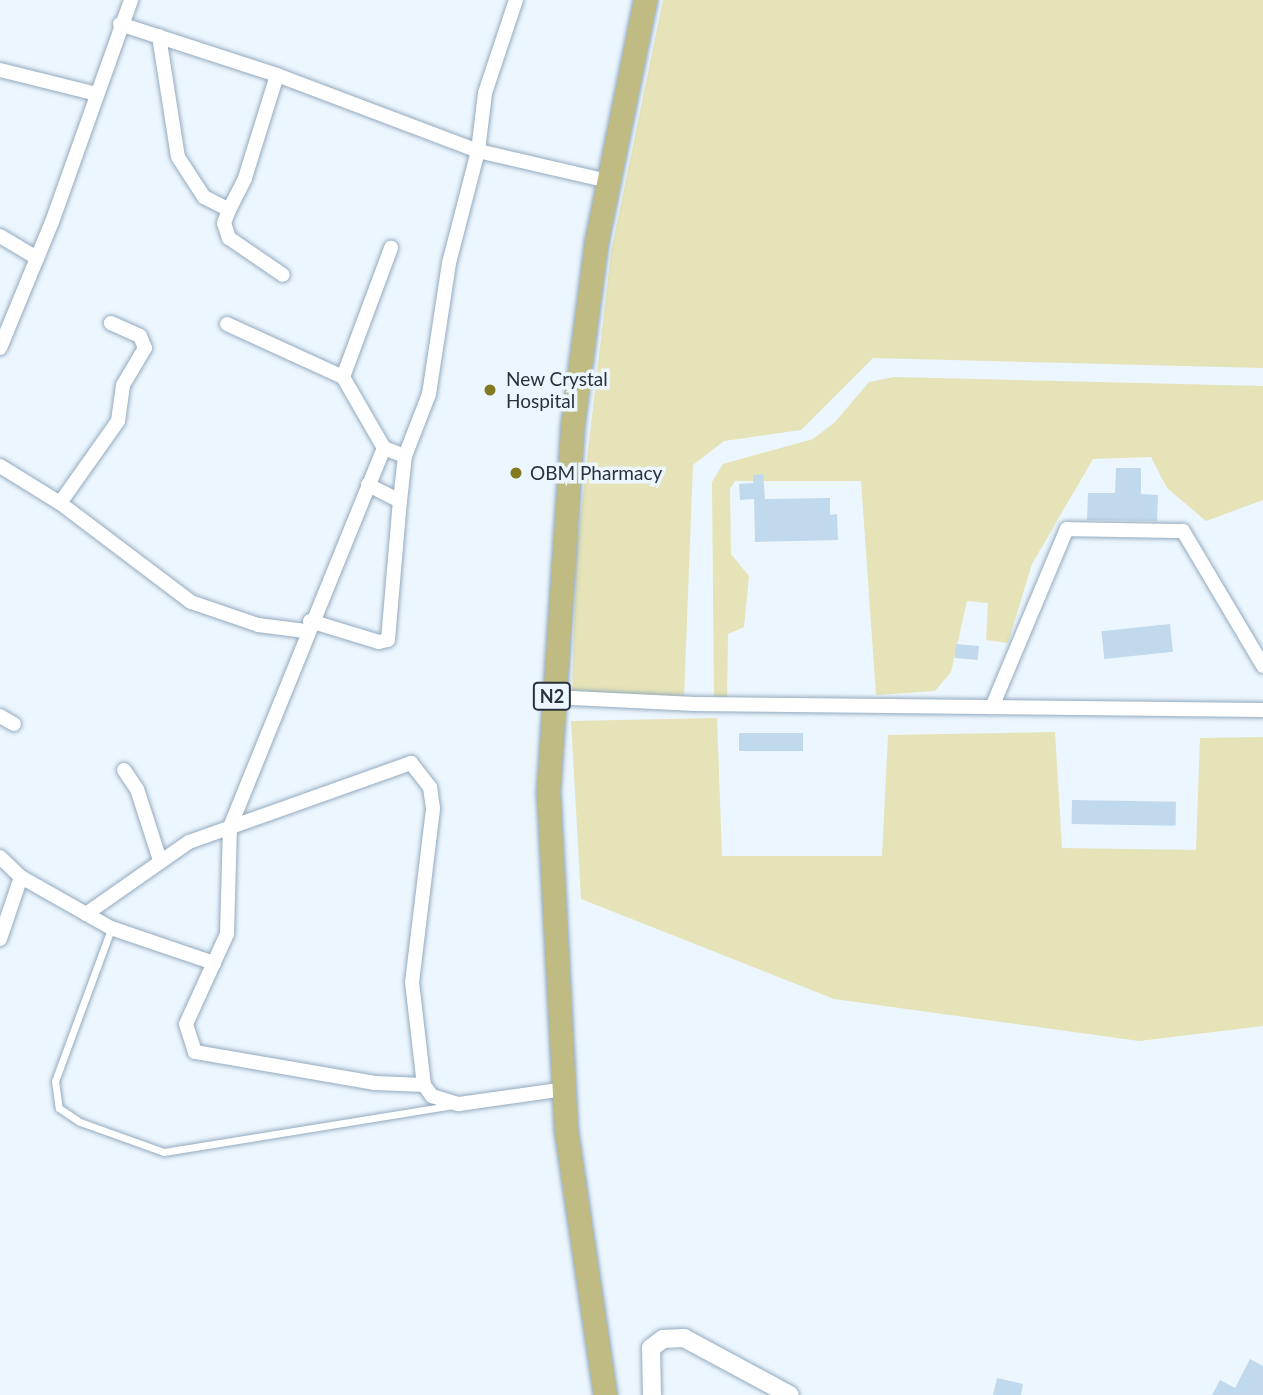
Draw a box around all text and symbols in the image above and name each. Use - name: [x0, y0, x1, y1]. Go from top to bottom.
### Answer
- place label: New Crystal Hospital: [506, 368, 608, 412]
- marker: New Crystal Hospital: [480, 380, 500, 400]
- place label: OBM Pharmacy: [530, 462, 662, 484]
- marker: OBM Pharmacy: [508, 465, 524, 481]
- road number: N2: [533, 682, 571, 710]

